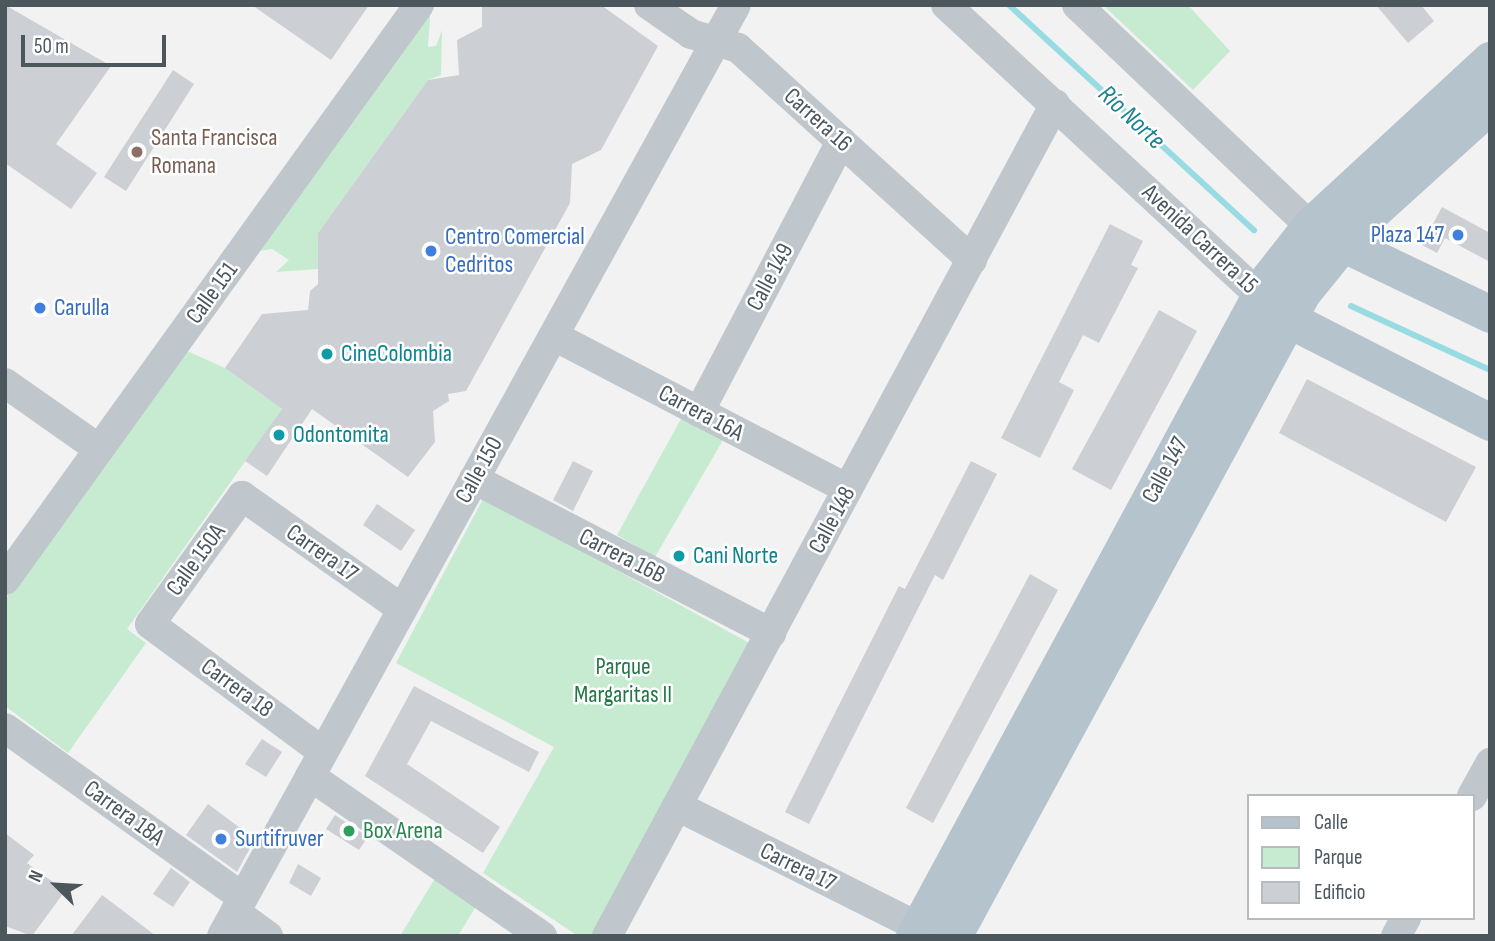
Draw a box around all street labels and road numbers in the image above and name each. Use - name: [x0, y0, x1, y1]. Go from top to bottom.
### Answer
- street label: Carrera 16: [778, 82, 858, 158]
- street label: Avenida Carrera 15: [1136, 178, 1264, 300]
- street label: Calle 149: [740, 238, 800, 316]
- street label: Calle 151: [180, 257, 244, 329]
- street label: Carrera 16A: [654, 379, 748, 447]
- street label: Calle 150: [449, 432, 509, 508]
- street label: Calle 147: [1136, 432, 1194, 508]
- street label: Calle 148: [802, 482, 862, 558]
- street label: Calle 150A: [160, 518, 232, 602]
- street label: Carrera 17: [281, 518, 363, 588]
- street label: Carrera 16B: [574, 522, 670, 590]
- street label: Carrera 18: [195, 652, 279, 724]
- street label: Carrera 18A: [78, 774, 170, 852]
- street label: Carrera 17: [755, 836, 841, 898]

